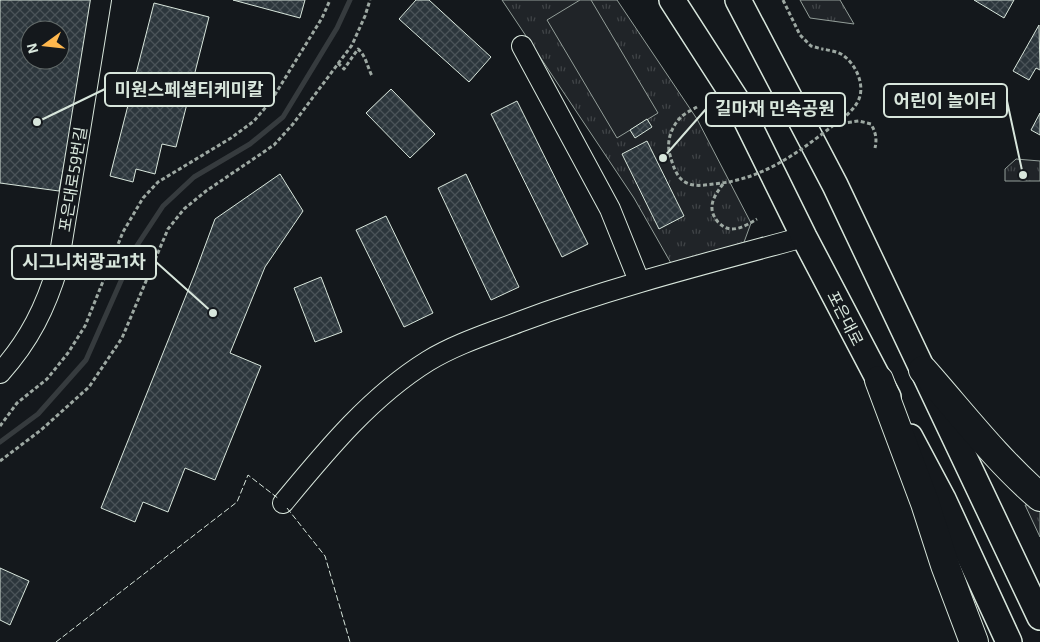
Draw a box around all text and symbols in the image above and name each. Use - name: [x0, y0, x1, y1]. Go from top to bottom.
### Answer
- north arrow: [20, 20, 70, 70]
- text: N: [22, 41, 41, 56]
- callout: 미원스페셜티케미칼: [105, 73, 274, 106]
- text: 미원스페셜티케미칼: [114, 78, 264, 100]
- callout: 어린이 놀이터: [884, 84, 1007, 117]
- text: 어린이 놀이터: [893, 89, 997, 111]
- callout: 길마재 민속공원: [706, 93, 845, 126]
- text: 길마재 민속공원: [715, 97, 835, 119]
- street label: 포은대로59번길: [54, 125, 90, 233]
- callout: 시그니처광교1차: [12, 246, 156, 279]
- text: 시그니처광교1차: [22, 250, 146, 272]
- street label: 포은대로: [824, 287, 868, 349]

